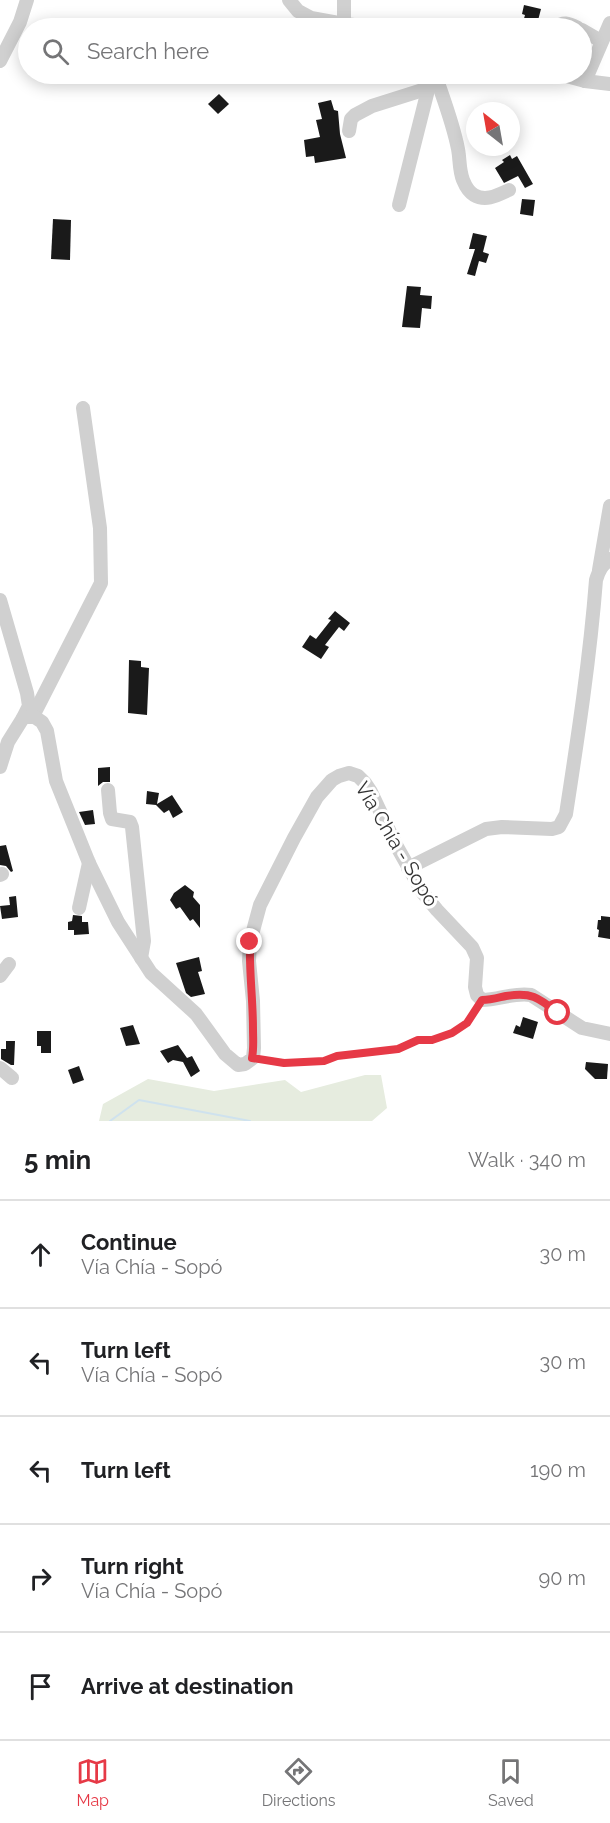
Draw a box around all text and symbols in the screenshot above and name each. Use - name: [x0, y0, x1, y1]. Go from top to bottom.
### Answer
- search box: [18, 18, 592, 84]
- icon: search: [39, 35, 72, 68]
- text: Search here: [87, 38, 209, 64]
- north arrow: [466, 102, 520, 156]
- street label: Vía Chía - Sopó: [350, 777, 444, 911]
- route end: [236, 928, 262, 954]
- route start: [544, 999, 570, 1025]
- text: 5 min: [24, 1145, 91, 1175]
- text: Walk · 340 m: [468, 1148, 586, 1172]
- text: Continue: [81, 1229, 177, 1255]
- icon: ahead: [24, 1238, 57, 1271]
- text: 30 m: [540, 1242, 586, 1266]
- text: Vía Chía - Sopó: [81, 1255, 223, 1279]
- text: Turn left: [81, 1337, 171, 1363]
- icon: left: [24, 1346, 57, 1379]
- text: 30 m: [540, 1350, 586, 1374]
- text: Vía Chía - Sopó: [81, 1363, 223, 1387]
- icon: left: [24, 1454, 57, 1487]
- text: Turn left: [81, 1457, 171, 1483]
- text: 190 m: [530, 1458, 586, 1482]
- text: Turn right: [81, 1553, 184, 1579]
- icon: right: [24, 1562, 57, 1595]
- text: 90 m: [539, 1566, 586, 1590]
- text: Vía Chía - Sopó: [81, 1579, 223, 1603]
- icon: arrive: [24, 1670, 57, 1703]
- text: Arrive at destination: [81, 1673, 294, 1699]
- tab: Map: [76, 1755, 109, 1810]
- tab: Directions: [262, 1755, 336, 1810]
- tab: Saved: [488, 1755, 534, 1810]

